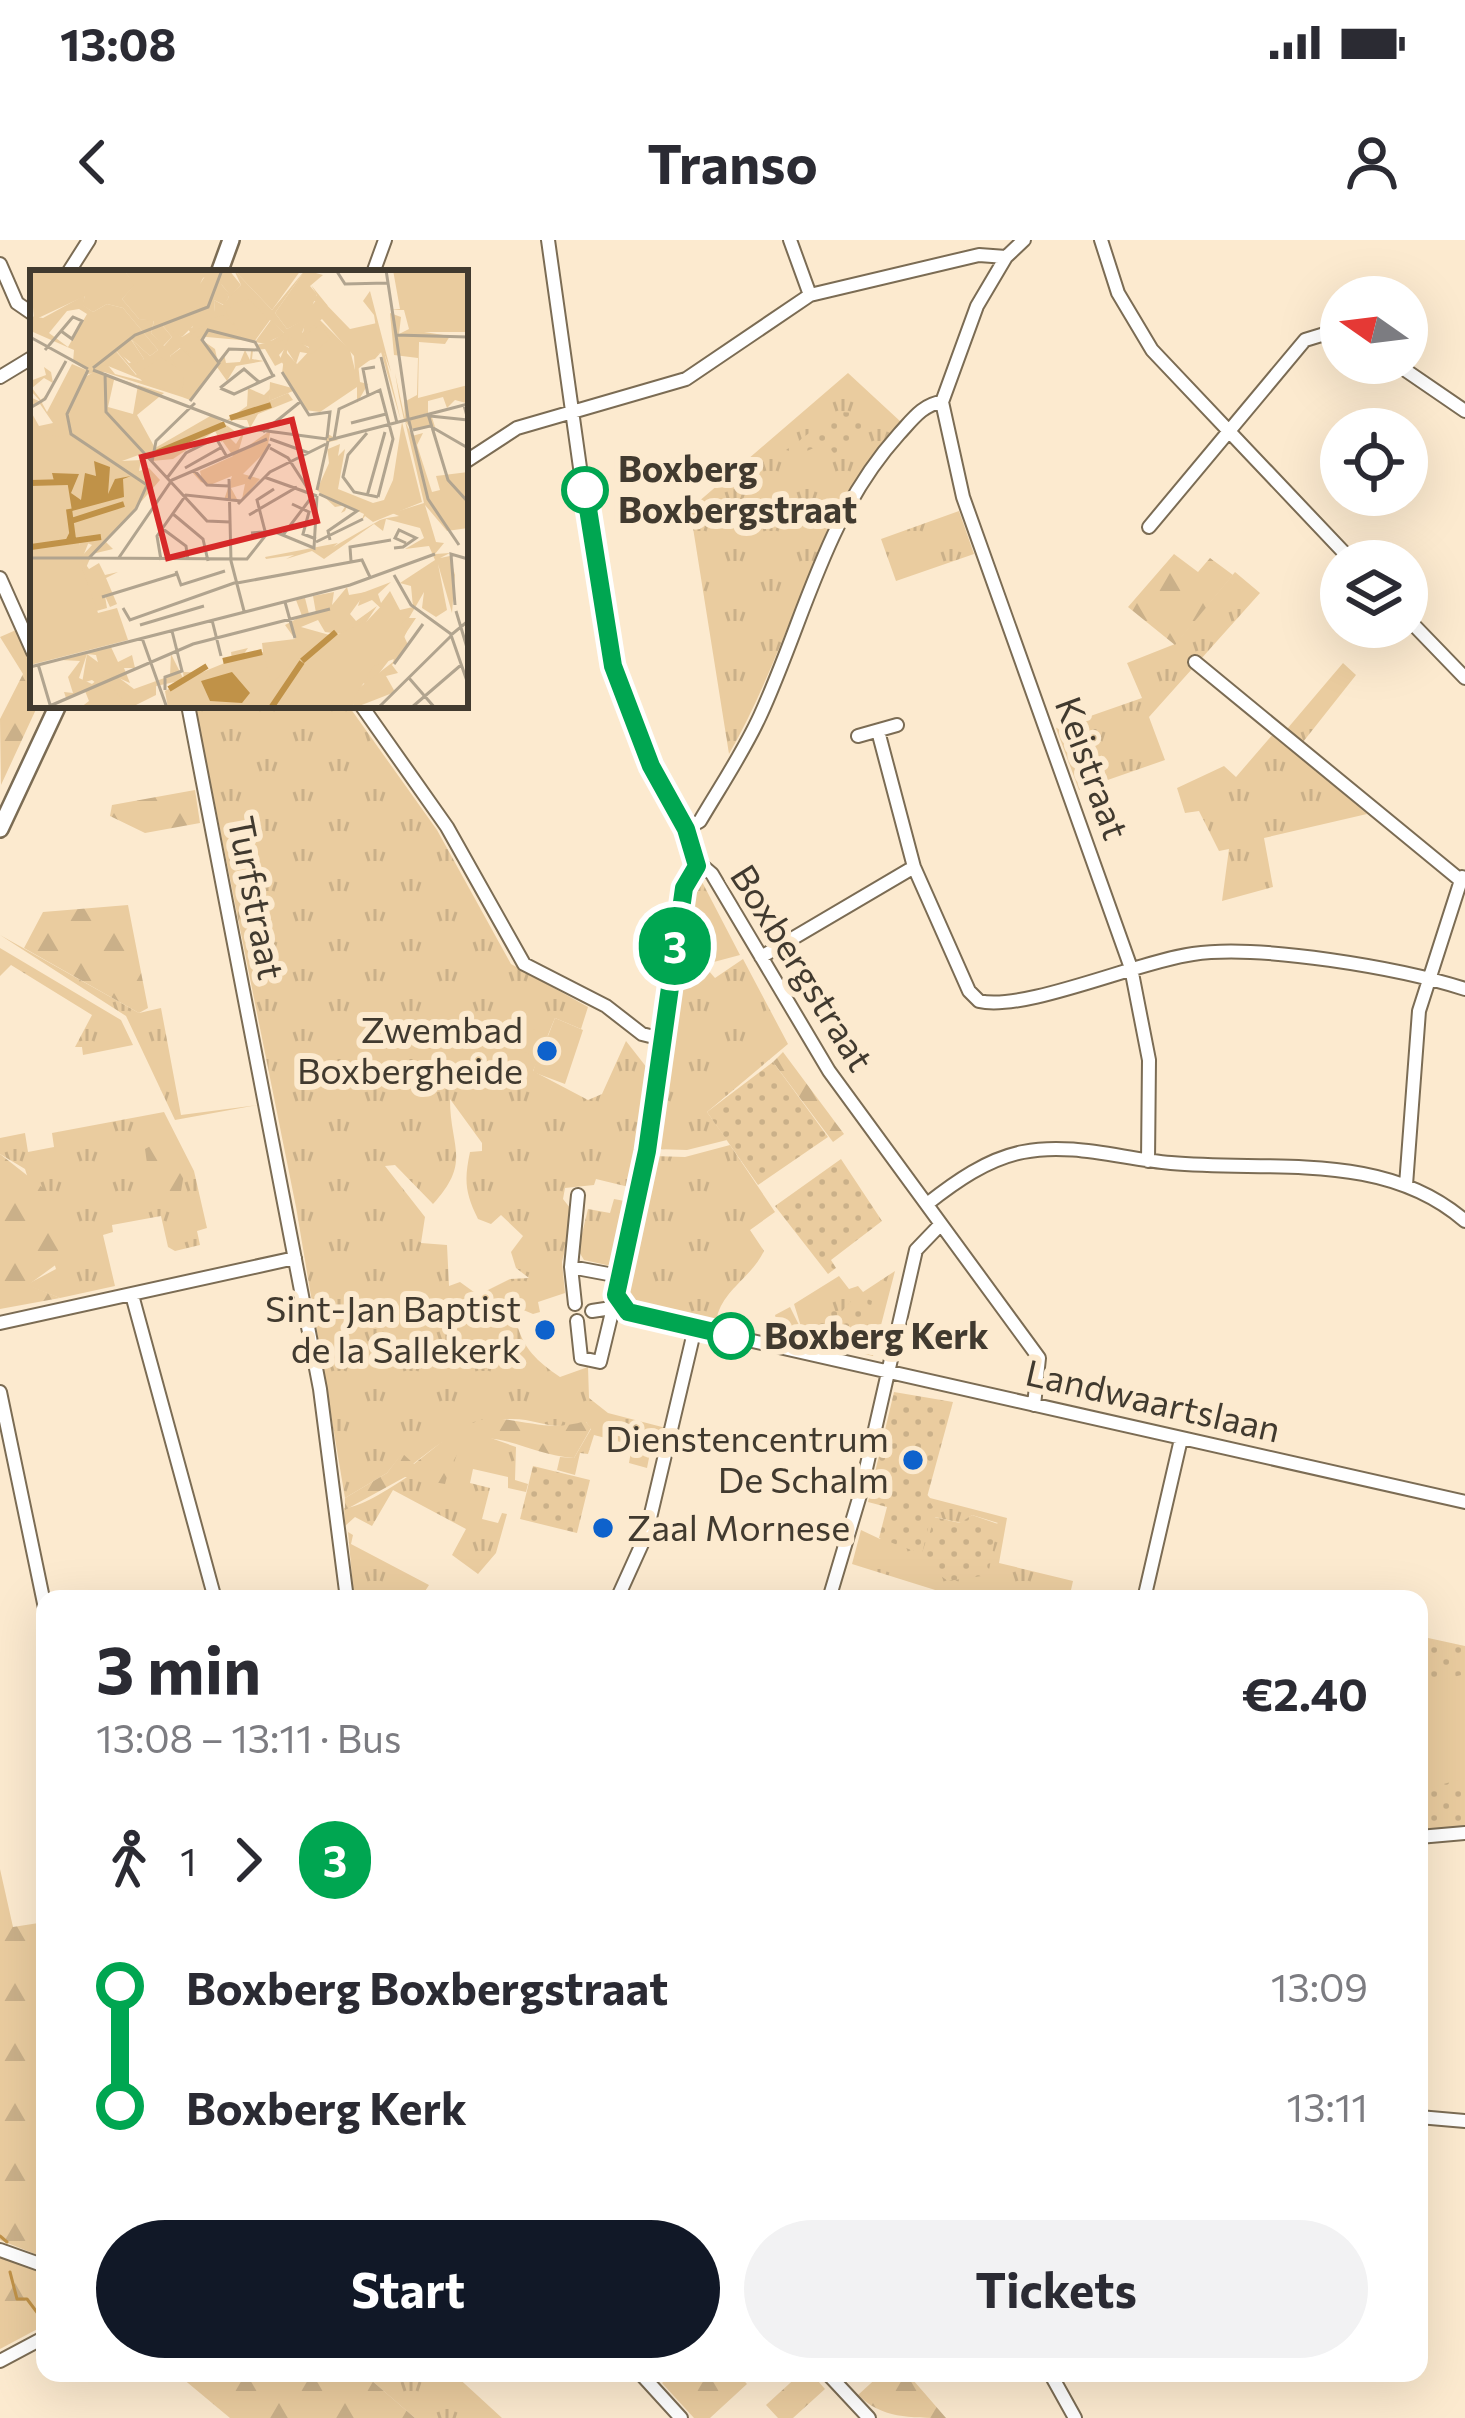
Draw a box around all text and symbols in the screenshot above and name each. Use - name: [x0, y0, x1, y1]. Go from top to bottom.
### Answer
- text: 13:08: [60, 15, 176, 70]
- icon: back: [60, 129, 126, 195]
- text: Transo: [647, 129, 818, 195]
- icon: person: [1339, 129, 1405, 195]
- inset map: [30, 270, 468, 708]
- north arrow: [1320, 276, 1428, 384]
- map controls: [1320, 276, 1428, 648]
- button: locate: [1320, 408, 1428, 516]
- place label: Boxberg Boxbergstraat: [618, 445, 857, 530]
- marker: Boxberg Boxbergstraat: [563, 468, 607, 512]
- button: layers: [1320, 540, 1428, 648]
- street label: Keistraat: [1048, 690, 1140, 845]
- street label: Turfstraat: [221, 812, 295, 983]
- street label: Boxbergstraat: [723, 856, 885, 1078]
- line badge: 3: [636, 907, 714, 985]
- text: 3: [663, 920, 687, 972]
- place label: Zwembad Boxbergheide: [297, 1006, 523, 1091]
- marker: Zwembad Boxbergheide: [534, 1038, 560, 1064]
- place label: Sint-Jan Baptist de la Sallekerk: [265, 1285, 521, 1370]
- place label: Boxberg Kerk: [764, 1312, 989, 1356]
- marker: Boxberg Kerk: [709, 1314, 753, 1358]
- marker: Sint-Jan Baptist de la Sallekerk: [532, 1317, 558, 1343]
- street label: Landwaartslaan: [1022, 1348, 1285, 1450]
- place label: Dienstencentrum De Schalm: [605, 1415, 889, 1500]
- marker: Dienstencentrum De Schalm: [900, 1447, 926, 1473]
- place label: Zaal Mornese: [627, 1504, 850, 1548]
- marker: Zaal Mornese: [590, 1515, 616, 1541]
- text: 3 min: [96, 1627, 261, 1708]
- text: €2.40: [1242, 1665, 1368, 1720]
- text: 13:08 – 13:11 · Bus: [96, 1713, 401, 1761]
- icon: walk: [96, 1827, 162, 1893]
- icon: forward: [215, 1827, 281, 1893]
- text: 3: [323, 1834, 347, 1886]
- text: 1: [180, 1836, 197, 1884]
- text: Boxberg Boxbergstraat: [186, 1959, 668, 2014]
- text: 13:09: [1271, 1962, 1368, 2010]
- text: Boxberg Kerk: [186, 2079, 467, 2134]
- text: 13:11: [1287, 2082, 1368, 2130]
- button: Start: [96, 2220, 720, 2358]
- button: Tickets: [744, 2220, 1368, 2358]

